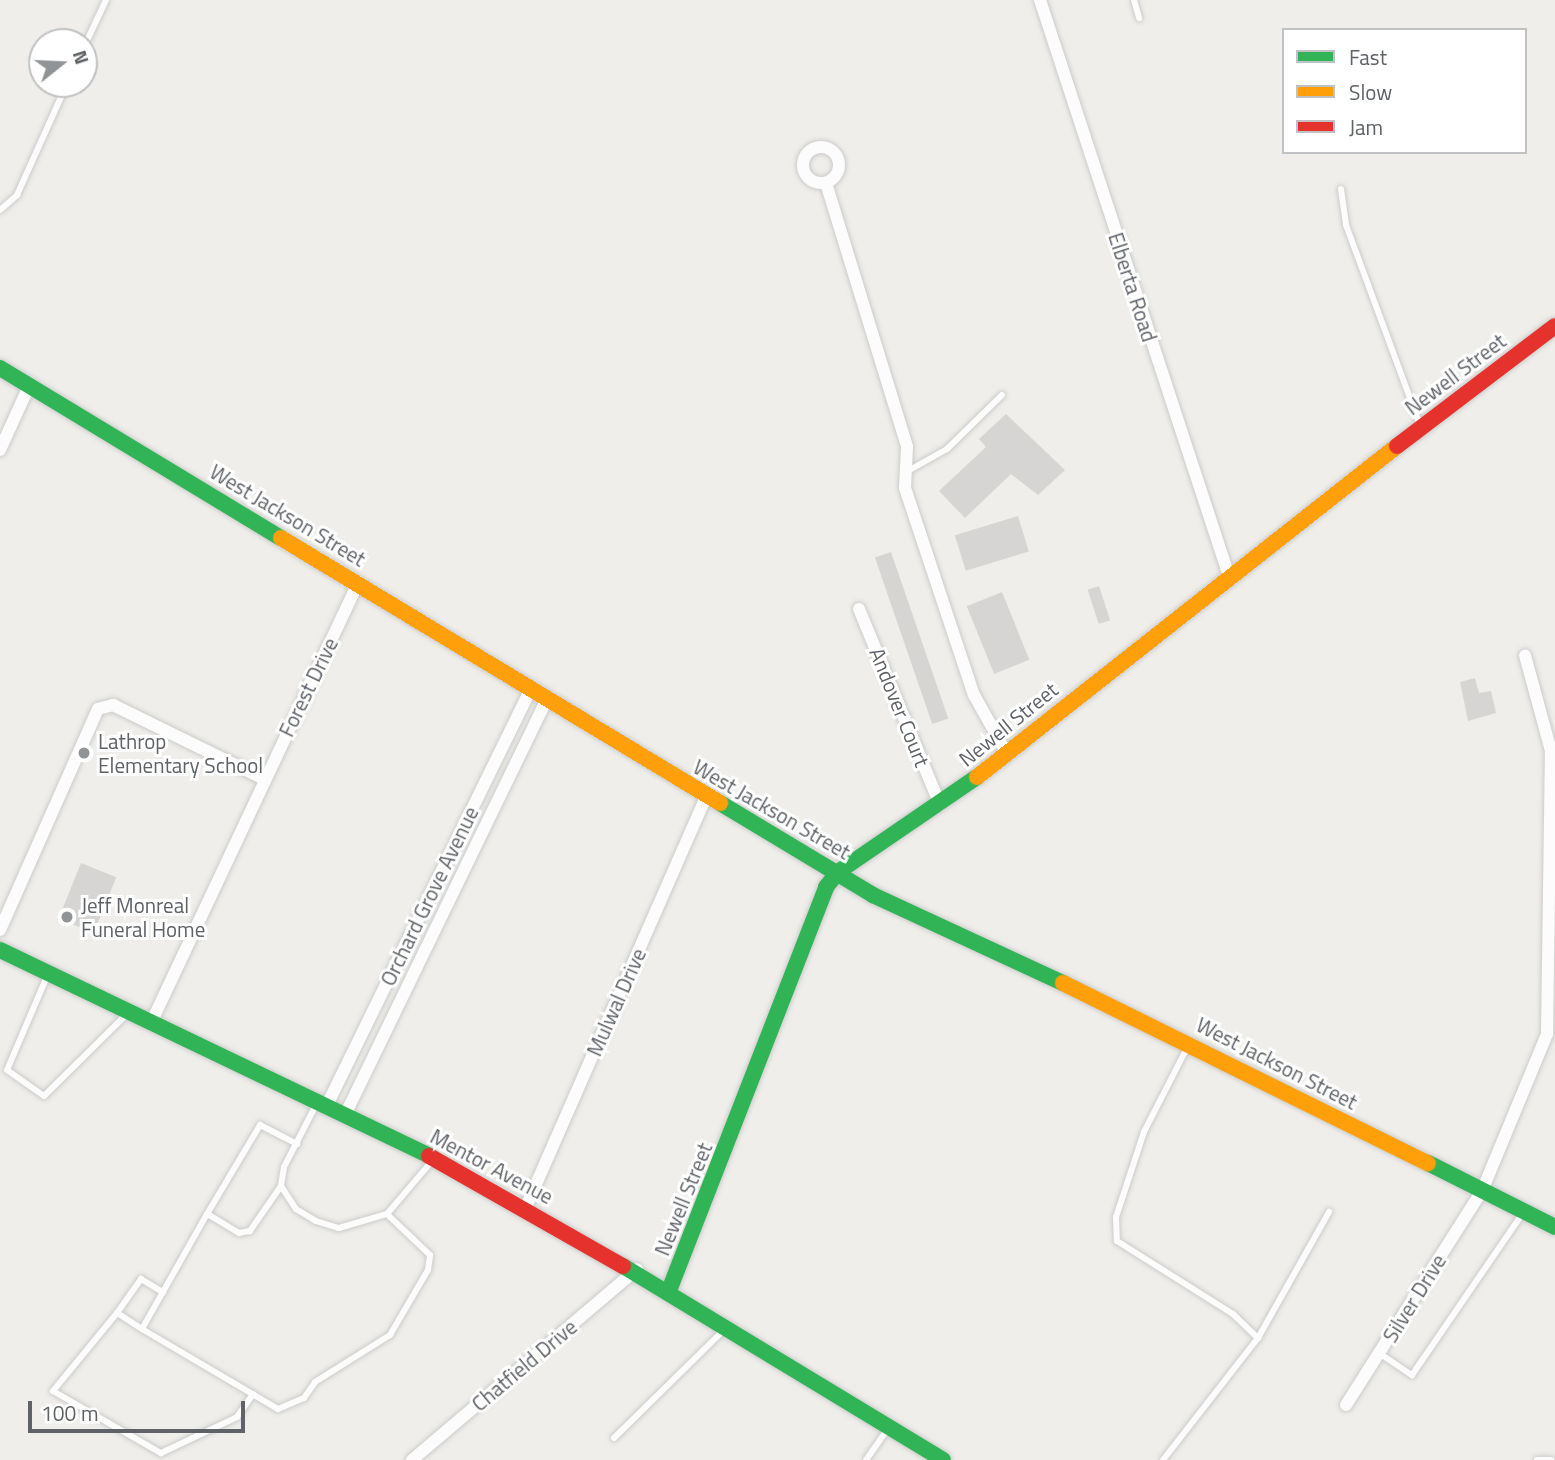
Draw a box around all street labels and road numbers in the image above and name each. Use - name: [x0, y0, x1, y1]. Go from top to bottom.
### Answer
- street label: Elberta Road: [1104, 229, 1162, 345]
- street label: Newell Street: [1400, 328, 1510, 420]
- street label: West Jackson Street: [206, 459, 370, 571]
- street label: Forest Drive: [273, 633, 343, 741]
- street label: Andover Court: [865, 644, 935, 770]
- street label: Newell Street: [954, 677, 1062, 771]
- street label: West Jackson Street: [689, 754, 855, 864]
- street label: Orchard Grove Avenue: [375, 802, 483, 990]
- street label: Mulwal Drive: [581, 944, 651, 1060]
- street label: West Jackson Street: [1192, 1012, 1362, 1114]
- street label: Mentor Avenue: [426, 1123, 558, 1209]
- street label: Newell Street: [649, 1139, 717, 1259]
- street label: Silver Drive: [1377, 1249, 1451, 1347]
- street label: Chatfield Drive: [466, 1314, 582, 1416]

